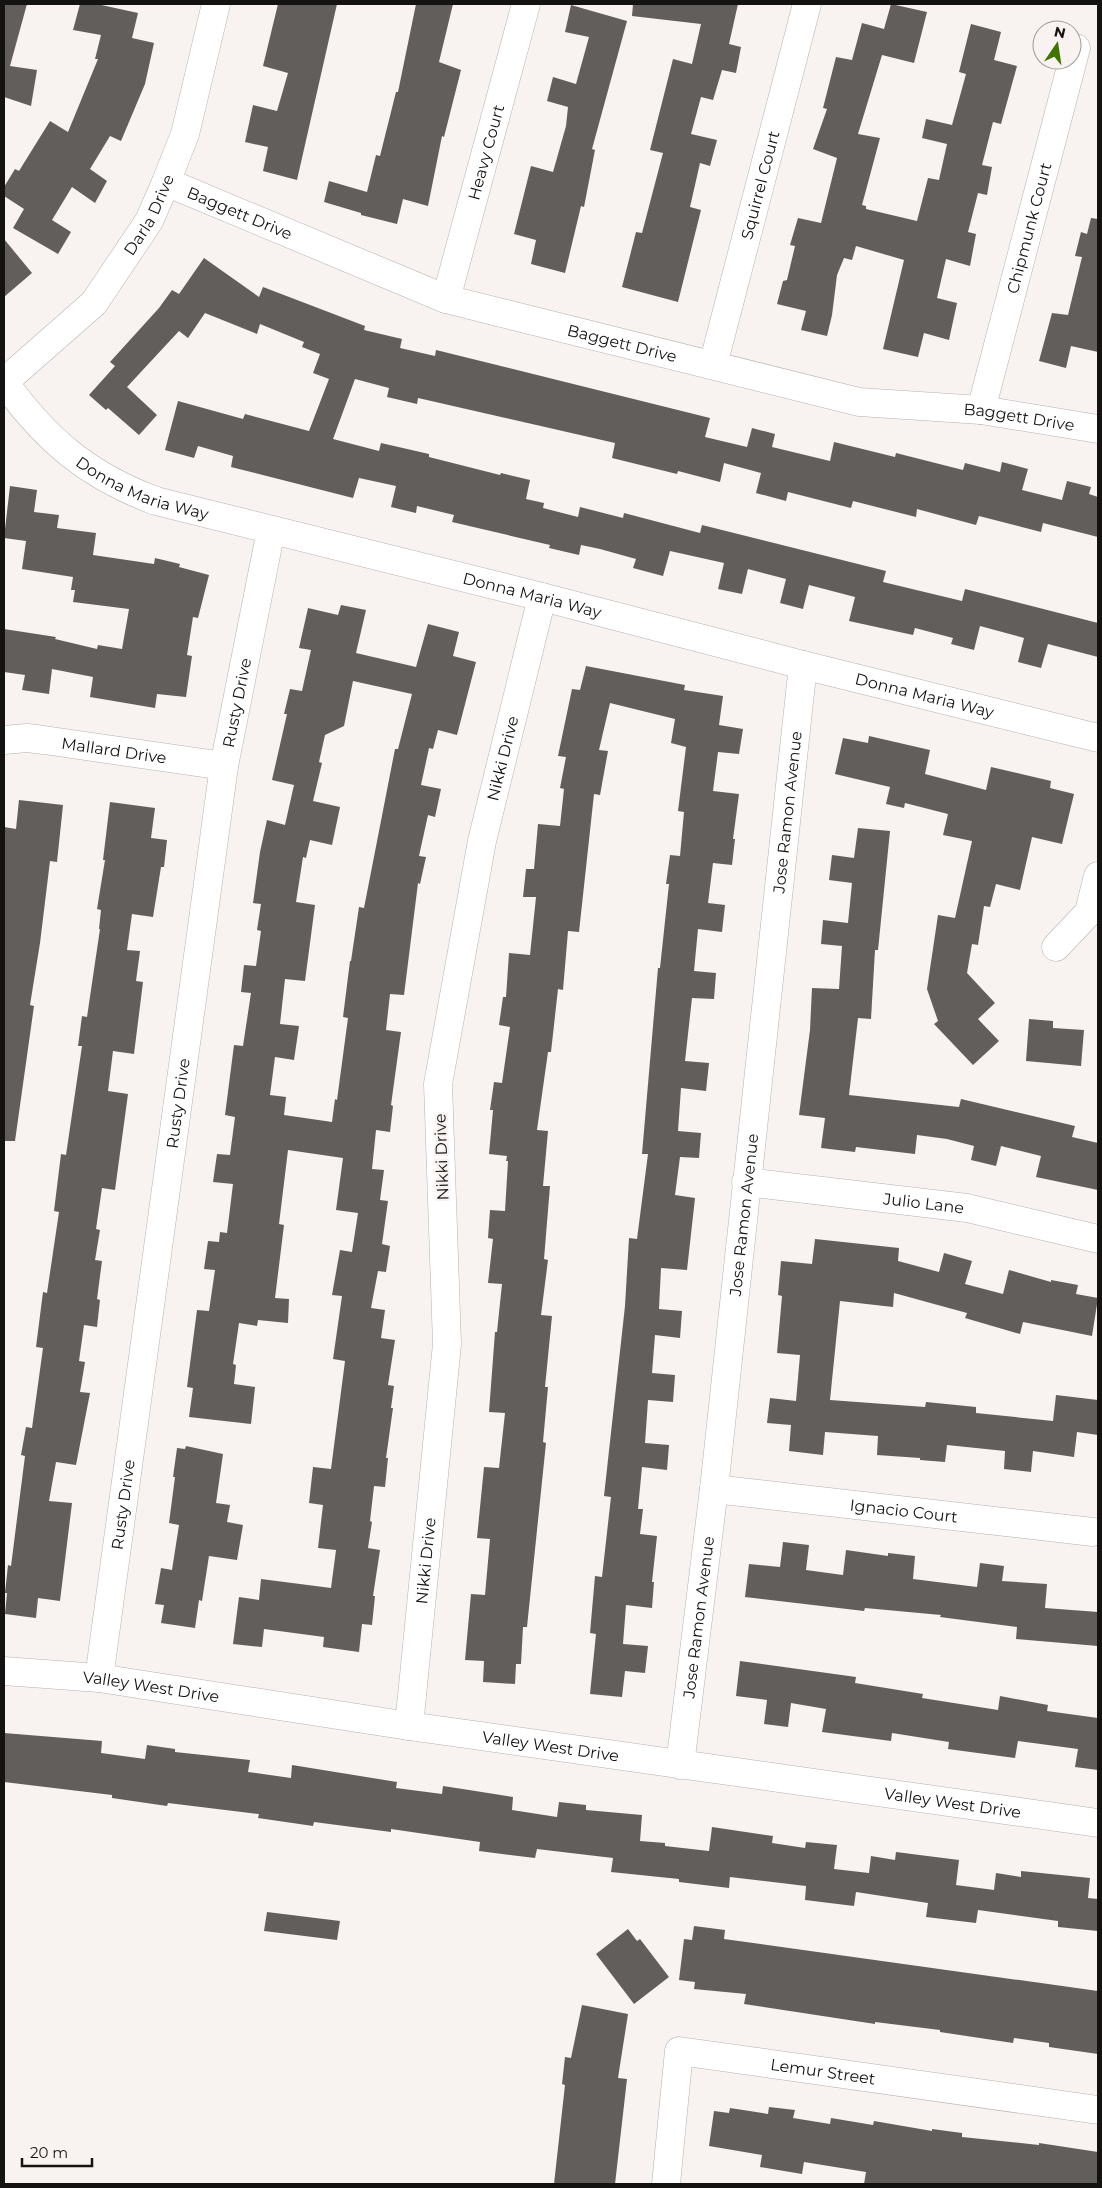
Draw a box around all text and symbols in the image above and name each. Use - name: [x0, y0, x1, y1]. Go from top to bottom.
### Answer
- north arrow: [1032, 20, 1082, 70]
- text: N: [1052, 22, 1067, 42]
- street label: Heavy Court: [464, 102, 508, 202]
- street label: Squirrel Court: [737, 128, 784, 241]
- street label: Chipmunk Court: [1003, 160, 1056, 296]
- street label: Darla Drive: [120, 172, 178, 259]
- street label: Baggett Drive: [184, 183, 295, 244]
- street label: Baggett Drive: [565, 321, 679, 366]
- street label: Baggett Drive: [963, 400, 1076, 435]
- street label: Donna Maria Way: [72, 453, 211, 524]
- street label: Donna Maria Way: [461, 569, 604, 622]
- street label: Rusty Drive: [219, 656, 255, 749]
- street label: Donna Maria Way: [853, 669, 996, 722]
- street label: Nikki Drive: [483, 714, 522, 803]
- street label: Jose Ramon Avenue: [769, 730, 806, 895]
- street label: Mallard Drive: [60, 734, 168, 768]
- street label: Rusty Drive: [163, 1057, 194, 1150]
- street label: Nikki Drive: [430, 1113, 453, 1201]
- street label: Jose Ramon Avenue: [726, 1133, 762, 1298]
- street label: Julio Lane: [881, 1189, 965, 1218]
- street label: Rusty Drive: [108, 1458, 139, 1551]
- street label: Ignacio Court: [849, 1495, 959, 1527]
- street label: Nikki Drive: [412, 1517, 440, 1605]
- street label: Jose Ramon Avenue: [679, 1535, 718, 1700]
- street label: Valley West Drive: [82, 1668, 221, 1706]
- street label: Valley West Drive: [481, 1727, 620, 1765]
- street label: Valley West Drive: [883, 1784, 1022, 1822]
- street label: Lemur Street: [769, 2055, 877, 2089]
- scale bar: [22, 2136, 92, 2168]
- text: 20 m: [30, 2143, 68, 2162]

